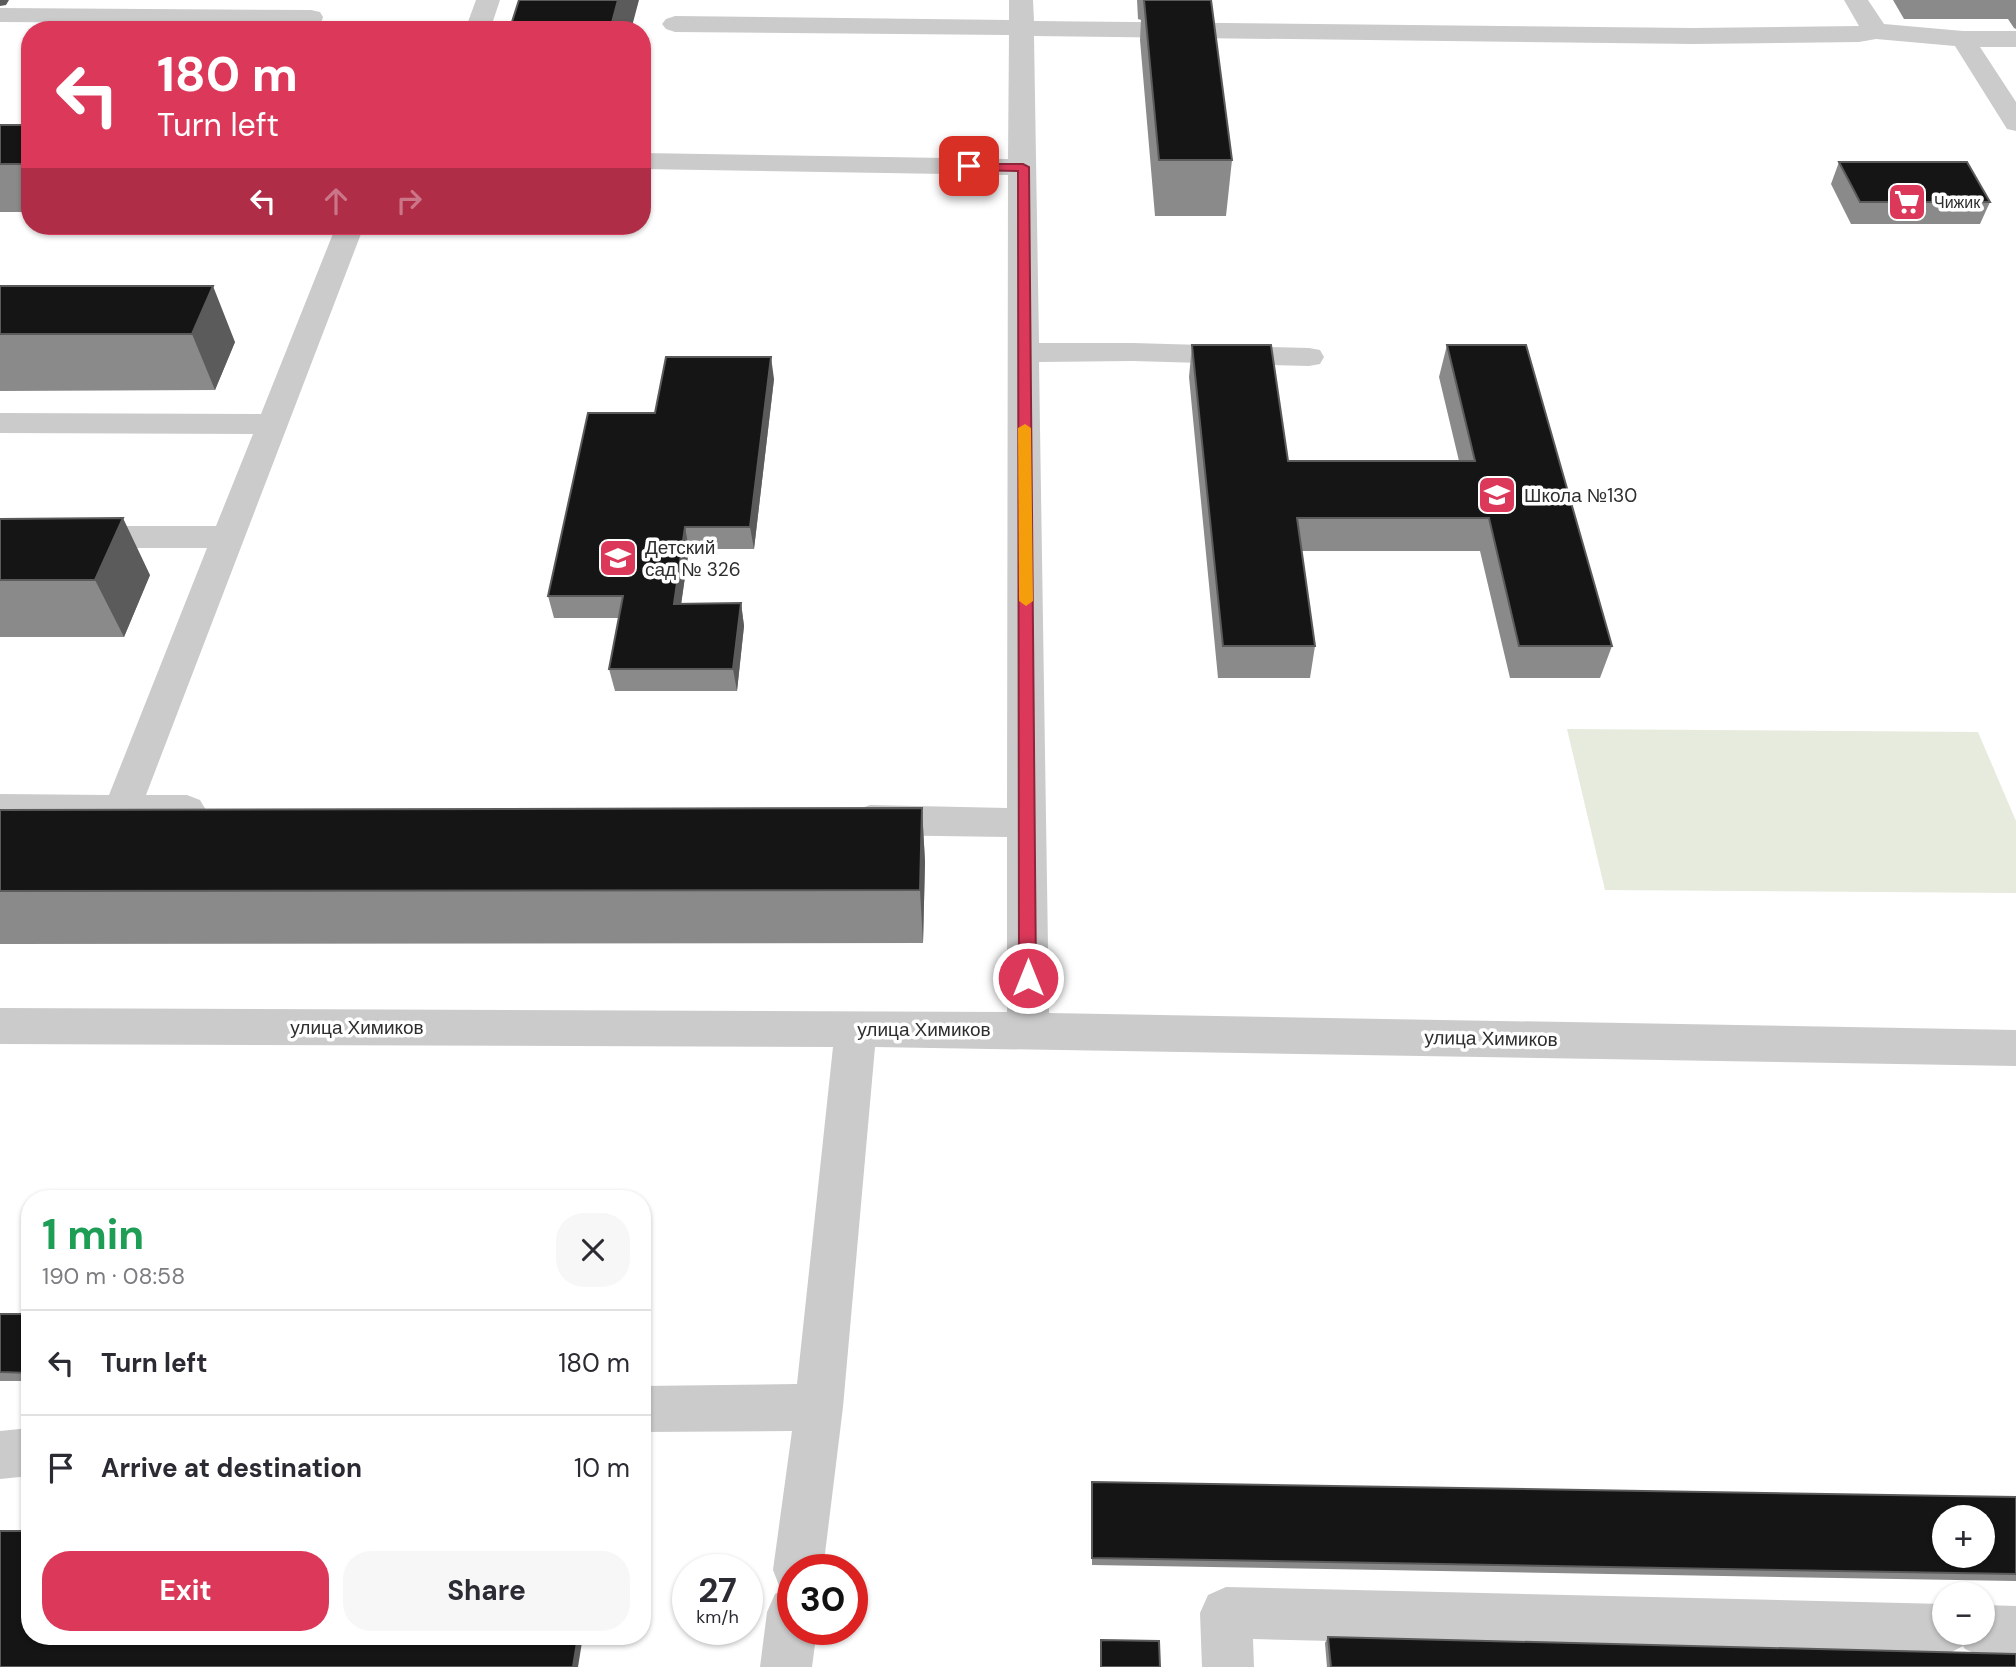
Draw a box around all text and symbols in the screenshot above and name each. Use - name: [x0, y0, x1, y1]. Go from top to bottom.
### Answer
- text: 180 m: [157, 42, 298, 106]
- icon: left: [42, 49, 133, 140]
- text: Turn left: [157, 104, 279, 146]
- pin: [939, 136, 999, 196]
- icon: arrive: [950, 147, 988, 185]
- supermarket icon: Чижик: [1886, 181, 1928, 223]
- icon: left: [244, 182, 282, 220]
- icon: ahead: [317, 182, 355, 220]
- icon: right: [390, 182, 428, 220]
- place label: Чижик: [1934, 192, 1981, 213]
- school or university icon: Школа №130: [1476, 474, 1518, 516]
- place label: Школа №130: [1524, 483, 1637, 508]
- place label: Детский сад № 326: [645, 535, 741, 582]
- school or university icon: Детский сад № 326: [597, 537, 639, 579]
- position arrow: [991, 941, 1065, 1015]
- street label: улица Химиков: [290, 1015, 424, 1040]
- street label: улица Химиков: [857, 1017, 991, 1042]
- street label: улица Химиков: [1424, 1025, 1558, 1052]
- text: 1 min: [42, 1207, 144, 1262]
- button: close: [556, 1213, 630, 1287]
- text: 190 m · 08:58: [42, 1261, 185, 1291]
- icon: left: [42, 1344, 80, 1382]
- text: Turn left: [101, 1346, 208, 1380]
- text: 180 m: [558, 1346, 630, 1380]
- icon: arrive: [42, 1449, 80, 1487]
- text: Arrive at destination: [101, 1451, 362, 1485]
- text: 10 m: [574, 1451, 630, 1485]
- map controls: [1932, 1505, 1995, 1645]
- button: +: [1932, 1505, 1995, 1568]
- button: Exit: [42, 1551, 329, 1631]
- button: Share: [343, 1551, 630, 1631]
- speed limit sign: 30: [777, 1554, 868, 1645]
- text: 27: [698, 1567, 737, 1613]
- button: −: [1932, 1582, 1995, 1645]
- text: km/h: [696, 1605, 739, 1629]

